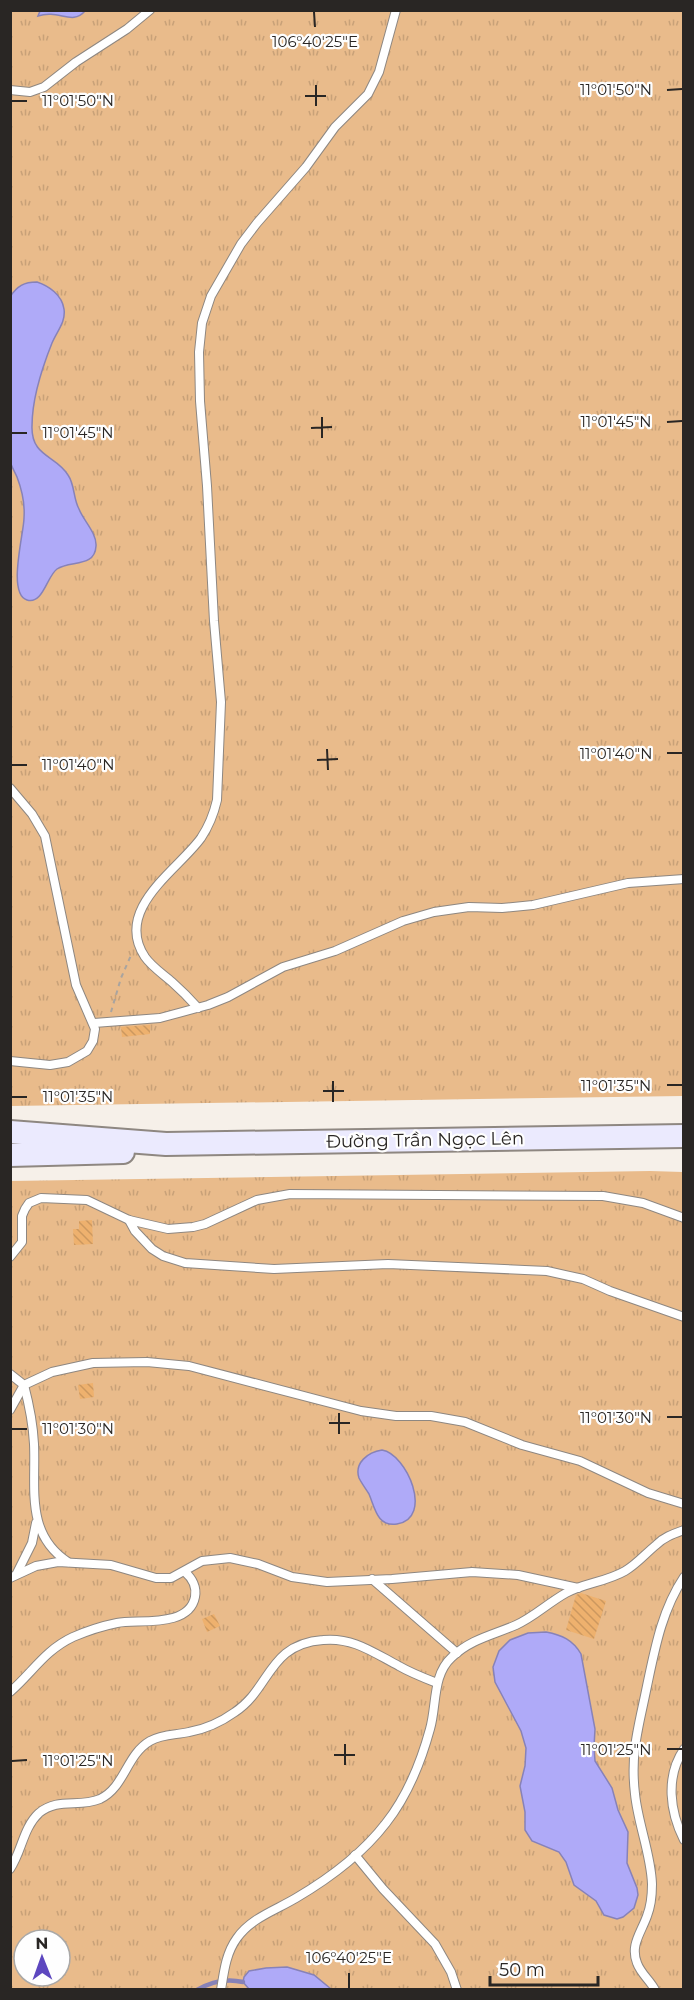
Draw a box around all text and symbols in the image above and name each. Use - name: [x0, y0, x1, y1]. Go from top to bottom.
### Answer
- text: 106°40'25"E: [272, 32, 358, 51]
- text: 11°01'50"N: [580, 80, 652, 99]
- text: 11°01'50"N: [42, 91, 114, 110]
- text: 11°01'45"N: [580, 412, 652, 431]
- text: 11°01'45"N: [42, 423, 114, 442]
- text: 11°01'40"N: [580, 744, 652, 763]
- text: 11°01'40"N: [42, 755, 114, 774]
- text: 11°01'35"N: [581, 1076, 651, 1095]
- text: 11°01'35"N: [43, 1087, 113, 1106]
- street label: Đường Trần Ngọc Lên: [326, 1127, 524, 1153]
- text: 11°01'30"N: [580, 1408, 652, 1427]
- text: 11°01'30"N: [42, 1419, 114, 1438]
- text: 11°01'25"N: [581, 1740, 651, 1759]
- text: 11°01'25"N: [43, 1751, 113, 1770]
- north arrow: [12, 1928, 72, 1988]
- text: N: [35, 1934, 48, 1953]
- text: 106°40'25"E: [306, 1948, 392, 1967]
- scale bar: [490, 1949, 598, 1987]
- text: 50 m: [499, 1959, 545, 1981]

